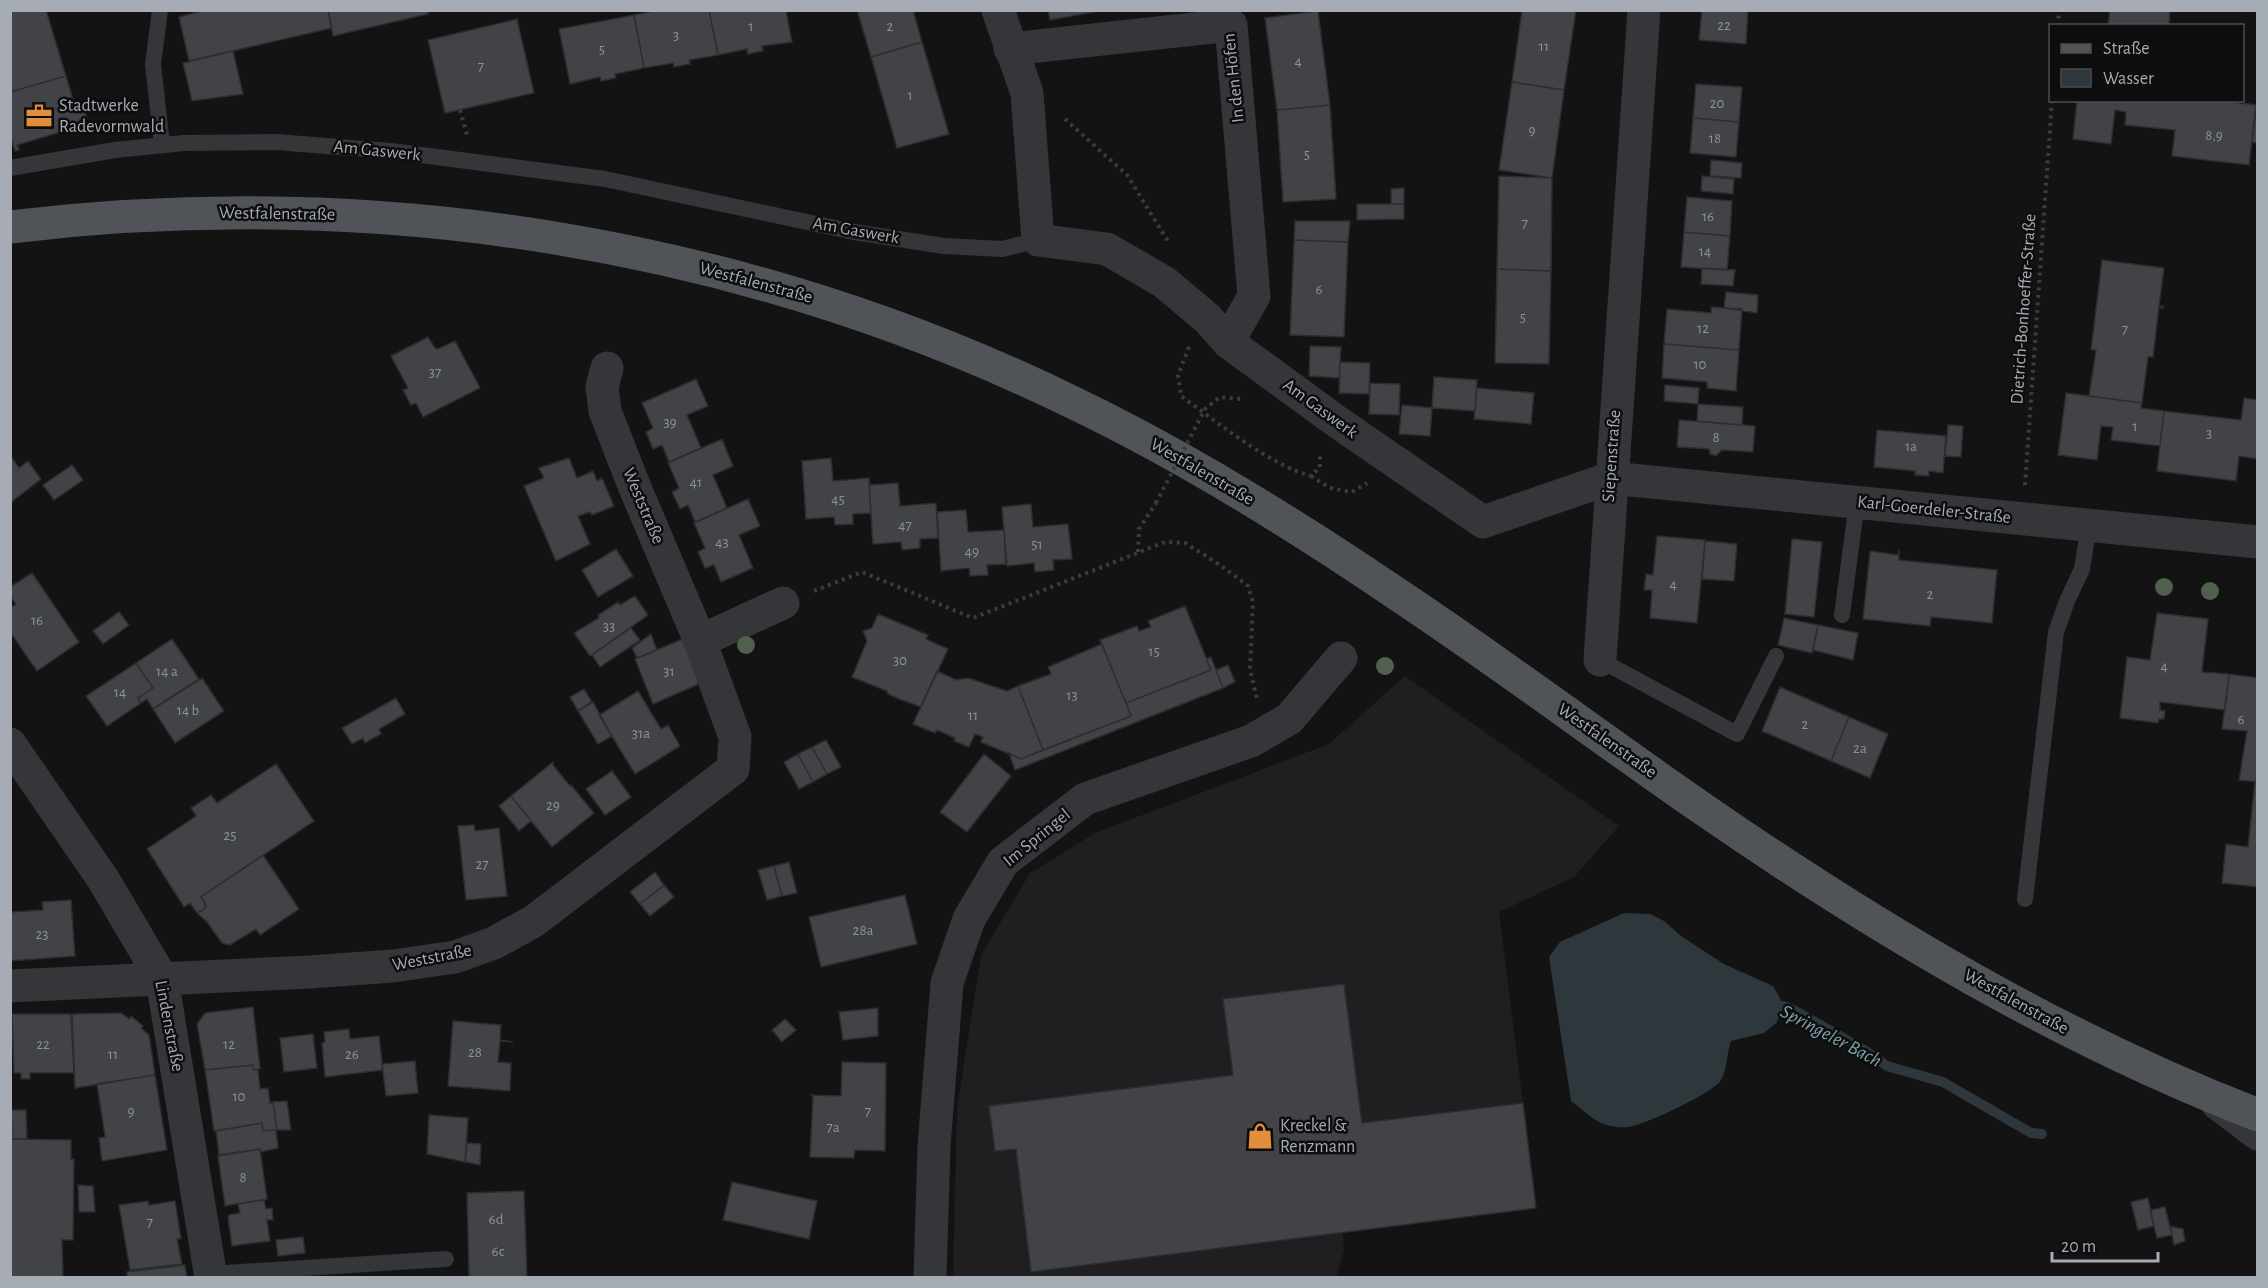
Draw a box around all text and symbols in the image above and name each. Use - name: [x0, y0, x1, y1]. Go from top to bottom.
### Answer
- house number: 22: [1717, 18, 1731, 33]
- house number: 1: [748, 19, 754, 34]
- house number: 2: [887, 19, 894, 34]
- legend: [2049, 24, 2244, 102]
- house number: 3: [673, 28, 679, 43]
- street label: In den Höfen: [1220, 32, 1248, 124]
- house number: 11: [1539, 39, 1549, 54]
- text: Straße: [2103, 40, 2149, 58]
- house number: 5: [599, 42, 605, 57]
- house number: 4: [1294, 54, 1302, 69]
- house number: 7: [478, 59, 484, 74]
- text: Wasser: [2103, 70, 2154, 88]
- house number: 1: [907, 88, 913, 103]
- house number: 20: [1710, 96, 1724, 111]
- place label: Stadtwerke Radevormwald: [59, 97, 164, 136]
- office icon: Stadtwerke Radevormwald: [24, 101, 54, 131]
- house number: 9: [1528, 123, 1536, 138]
- house number: 8,9: [2205, 128, 2223, 143]
- house number: 18: [1709, 131, 1721, 146]
- street label: Am Gaswerk: [333, 137, 422, 165]
- house number: 5: [1304, 147, 1310, 162]
- street label: Westfalenstraße: [219, 204, 335, 224]
- house number: 16: [1702, 209, 1714, 224]
- street label: Dietrich-Bonhoeffer-Straße: [2008, 213, 2040, 405]
- street label: Am Gaswerk: [811, 215, 901, 248]
- house number: 7: [1522, 216, 1528, 231]
- house number: 14: [1699, 244, 1711, 259]
- street label: Westfalenstraße: [698, 259, 814, 307]
- house number: 6: [1315, 282, 1323, 297]
- house number: 5: [1520, 310, 1526, 325]
- house number: 12: [1697, 321, 1709, 336]
- house number: 7: [2122, 322, 2128, 337]
- house number: 10: [1693, 357, 1707, 372]
- house number: 37: [429, 365, 441, 380]
- street label: Am Gaswerk: [1279, 376, 1361, 442]
- street label: Siepenstraße: [1600, 409, 1624, 503]
- house number: 39: [663, 415, 677, 430]
- house number: 1: [2132, 419, 2138, 434]
- house number: 3: [2206, 426, 2212, 441]
- house number: 8: [1712, 430, 1720, 445]
- street label: Westfalenstraße: [1147, 435, 1257, 509]
- house number: 1a: [1905, 439, 1917, 454]
- street label: Weststraße: [619, 465, 667, 547]
- house number: 41: [690, 475, 702, 490]
- house number: 45: [831, 492, 845, 507]
- street label: Karl-Goerdeler-Straße: [1856, 493, 2012, 527]
- house number: 47: [898, 518, 912, 533]
- house number: 43: [715, 535, 729, 550]
- house number: 51: [1031, 537, 1043, 552]
- house number: 49: [965, 544, 979, 559]
- house number: 4: [1669, 577, 1677, 592]
- house number: 2: [1927, 587, 1934, 602]
- house number: 16: [31, 613, 43, 628]
- house number: 33: [603, 619, 615, 634]
- house number: 15: [1148, 644, 1160, 659]
- house number: 30: [893, 653, 907, 668]
- house number: 4: [2160, 659, 2168, 674]
- house number: 14 a: [156, 664, 178, 679]
- house number: 31: [663, 664, 675, 679]
- house number: 14: [114, 685, 126, 700]
- house number: 13: [1066, 688, 1078, 703]
- street label: Westfalenstraße: [1554, 700, 1660, 782]
- house number: 14 b: [177, 703, 200, 718]
- house number: 11: [968, 708, 978, 723]
- house number: 6: [2237, 712, 2245, 727]
- house number: 2: [1802, 717, 1809, 732]
- house number: 31a: [632, 726, 650, 741]
- house number: 2a: [1853, 741, 1867, 756]
- house number: 29: [546, 798, 560, 813]
- street label: Im Springel: [1000, 806, 1074, 870]
- house number: 25: [223, 828, 237, 843]
- house number: 27: [475, 857, 489, 872]
- house number: 28a: [853, 923, 873, 938]
- house number: 23: [35, 927, 49, 942]
- street label: Weststraße: [391, 941, 473, 975]
- street label: Westfalenstraße: [1961, 966, 2071, 1038]
- street label: Lindenstraße: [151, 979, 187, 1073]
- water label: Springeler Bach: [1777, 1001, 1885, 1071]
- house number: 22: [36, 1037, 50, 1052]
- house number: 12: [223, 1037, 235, 1052]
- house number: 28: [468, 1045, 482, 1060]
- house number: 11: [108, 1047, 118, 1062]
- house number: 26: [345, 1047, 359, 1062]
- house number: 10: [232, 1089, 246, 1104]
- house number: 9: [127, 1104, 135, 1119]
- house number: 7: [865, 1104, 871, 1119]
- place label: Kreckel & Renzmann: [1280, 1117, 1355, 1156]
- house number: 7a: [826, 1120, 840, 1135]
- shop icon: Kreckel & Renzmann: [1245, 1121, 1275, 1151]
- house number: 8: [239, 1170, 247, 1185]
- house number: 6d: [489, 1212, 504, 1227]
- house number: 7: [147, 1215, 153, 1230]
- scale bar: [2052, 1225, 2158, 1263]
- text: 20 m: [2061, 1238, 2096, 1256]
- house number: 6c: [492, 1244, 505, 1259]

